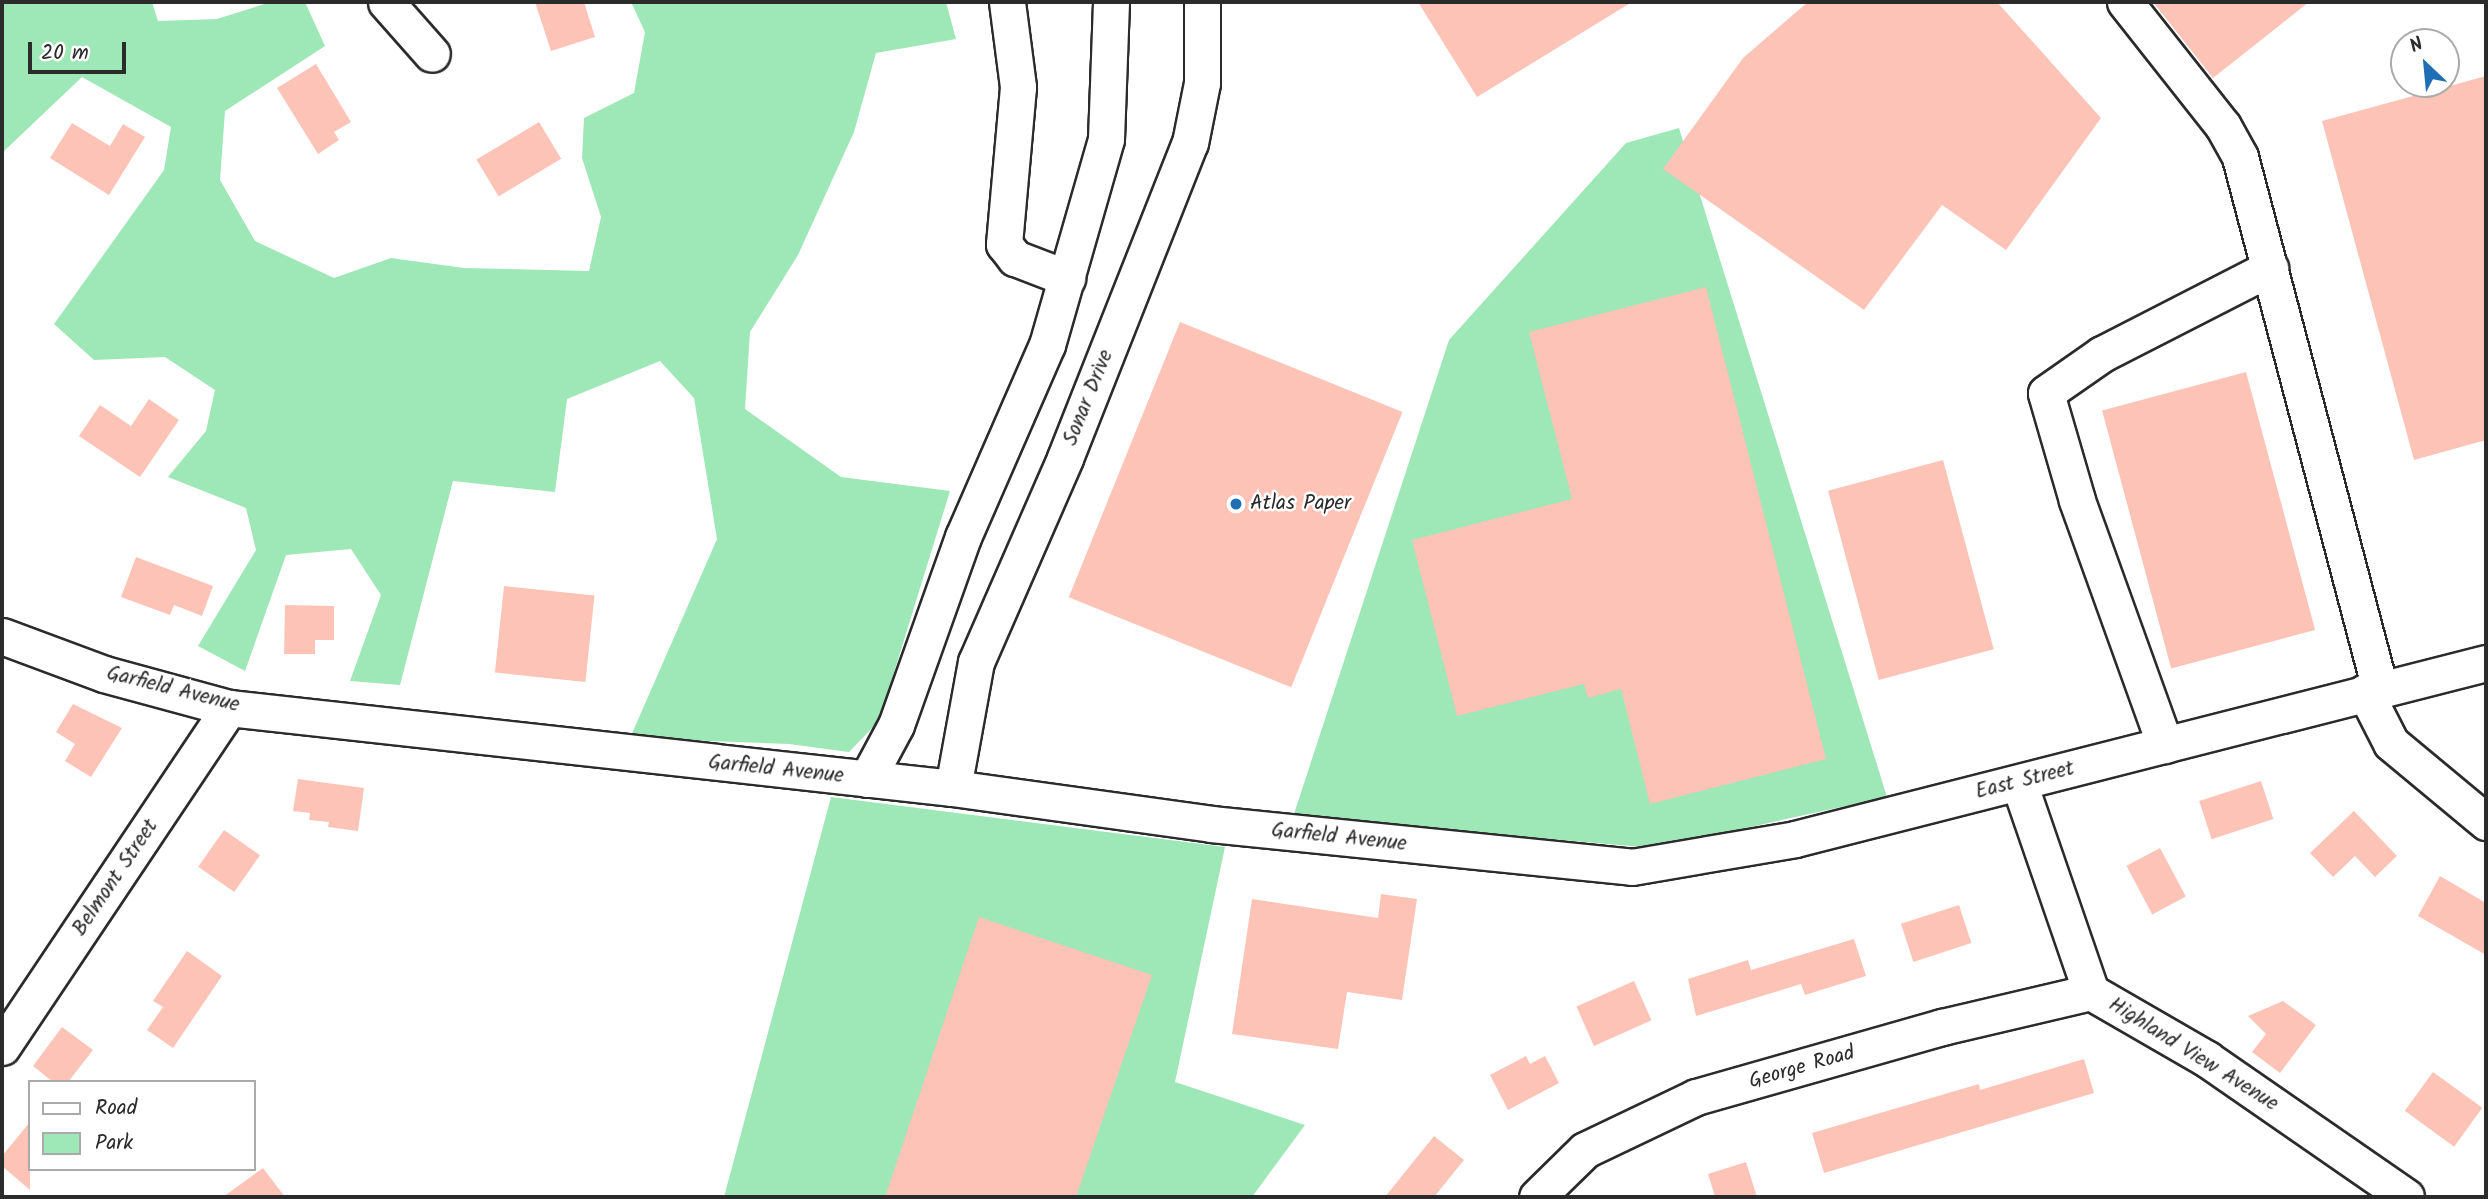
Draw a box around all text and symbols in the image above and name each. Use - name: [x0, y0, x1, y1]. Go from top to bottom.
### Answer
- scale bar: [32, 28, 130, 72]
- north arrow: [2390, 28, 2460, 98]
- text: N: [2405, 30, 2429, 62]
- text: 20 m: [41, 37, 89, 70]
- street label: Sonar Drive: [1058, 347, 1120, 449]
- place label: Atlas Paper: [1250, 491, 1351, 517]
- marker: Atlas Paper: [1228, 496, 1244, 512]
- street label: Garfield Avenue: [104, 661, 242, 719]
- street label: Garfield Avenue: [707, 750, 845, 790]
- street label: East Street: [1973, 757, 2077, 805]
- street label: Belmont Street: [68, 815, 164, 941]
- street label: Garfield Avenue: [1270, 818, 1408, 858]
- street label: Highland View Avenue: [2103, 993, 2283, 1117]
- street label: George Road: [1746, 1041, 1858, 1095]
- legend: [28, 1080, 256, 1171]
- text: Road: [95, 1092, 137, 1125]
- text: Park: [95, 1127, 133, 1160]

